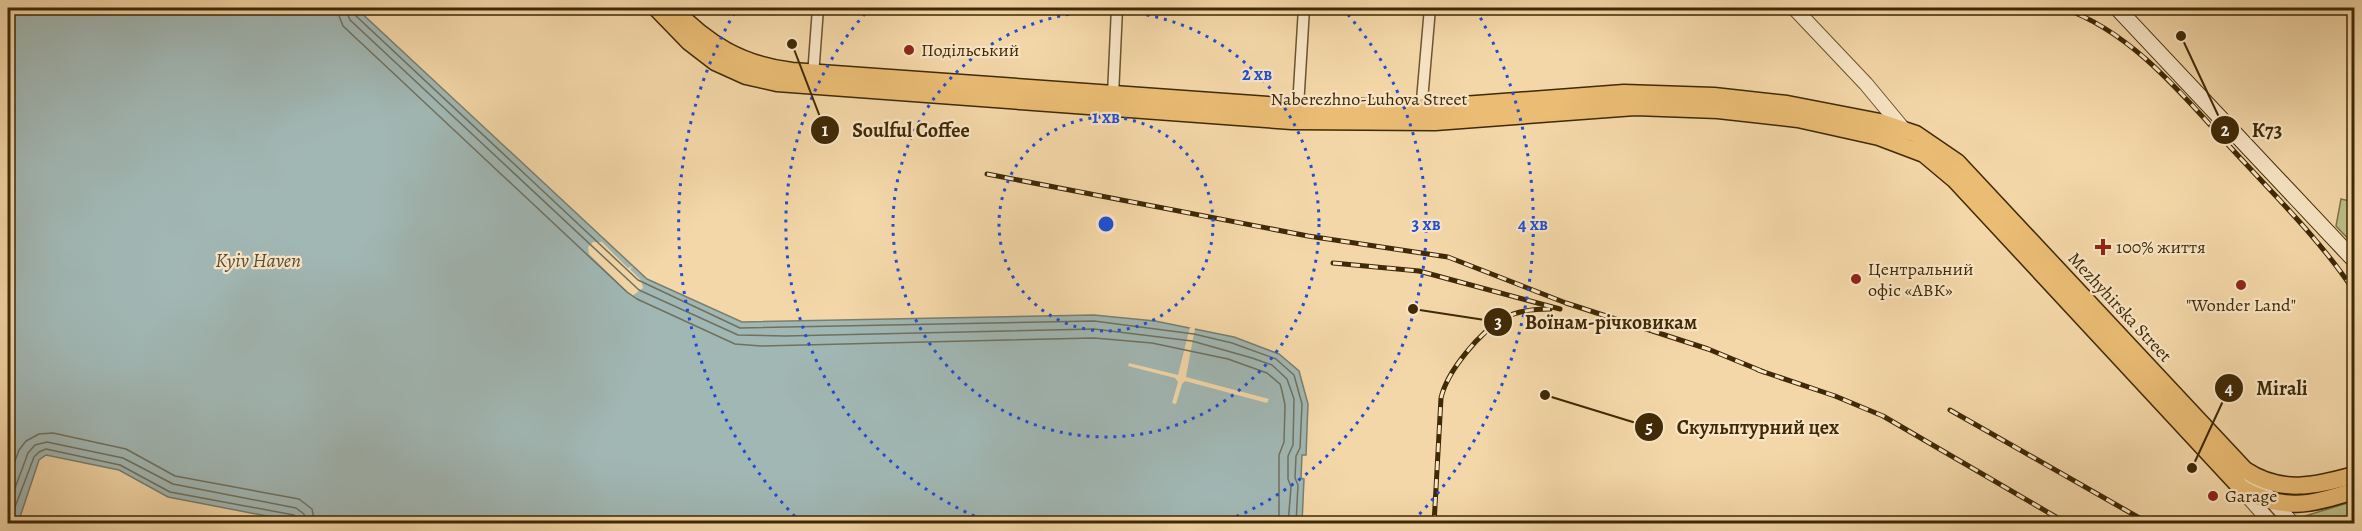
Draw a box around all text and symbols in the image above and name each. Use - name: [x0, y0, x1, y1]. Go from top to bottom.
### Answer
- place label: Подільський: [921, 38, 1019, 62]
- marker: Подільський: [902, 43, 916, 57]
- text: 2 хв: [1242, 62, 1272, 86]
- street label: Naberezhno-Luhova Street: [1270, 87, 1468, 111]
- text: 1 хв: [1092, 105, 1120, 129]
- callout: Soulful Coffee: [810, 111, 982, 149]
- callout: К73: [2210, 111, 2294, 149]
- text: Soulful Coffee: [852, 117, 970, 144]
- text: К73: [2252, 117, 2282, 144]
- text: 1: [822, 118, 829, 142]
- text: 2: [2221, 118, 2230, 142]
- text: 3 хв: [1411, 212, 1441, 236]
- text: 4 хв: [1518, 212, 1548, 236]
- centre of rings: [1096, 214, 1116, 234]
- place label: 100% життя: [2116, 235, 2206, 259]
- marker: 100% життя: [2094, 238, 2112, 256]
- water label: Kyiv Haven: [215, 247, 301, 274]
- street label: Mezhyhirska Street: [2063, 247, 2177, 367]
- place label: Центральний офіс «АВК»: [1868, 257, 1974, 302]
- marker: Центральний офіс «АВК»: [1849, 272, 1863, 286]
- marker: "Wonder Land": [2234, 278, 2248, 292]
- place label: "Wonder Land": [2186, 293, 2296, 317]
- callout: Воїнам-річковикам: [1483, 303, 1709, 341]
- text: Воїнам-річковикам: [1525, 309, 1698, 336]
- text: 3: [1494, 310, 1502, 334]
- callout: Mirali: [2214, 369, 2319, 407]
- text: Mirali: [2256, 375, 2308, 402]
- text: 4: [2225, 376, 2234, 400]
- callout: Скульптурний цех: [1634, 408, 1851, 446]
- text: Скульптурний цех: [1677, 414, 1840, 441]
- text: 5: [1645, 415, 1653, 439]
- place label: Garage: [2225, 484, 2277, 508]
- marker: Garage: [2206, 489, 2220, 503]

